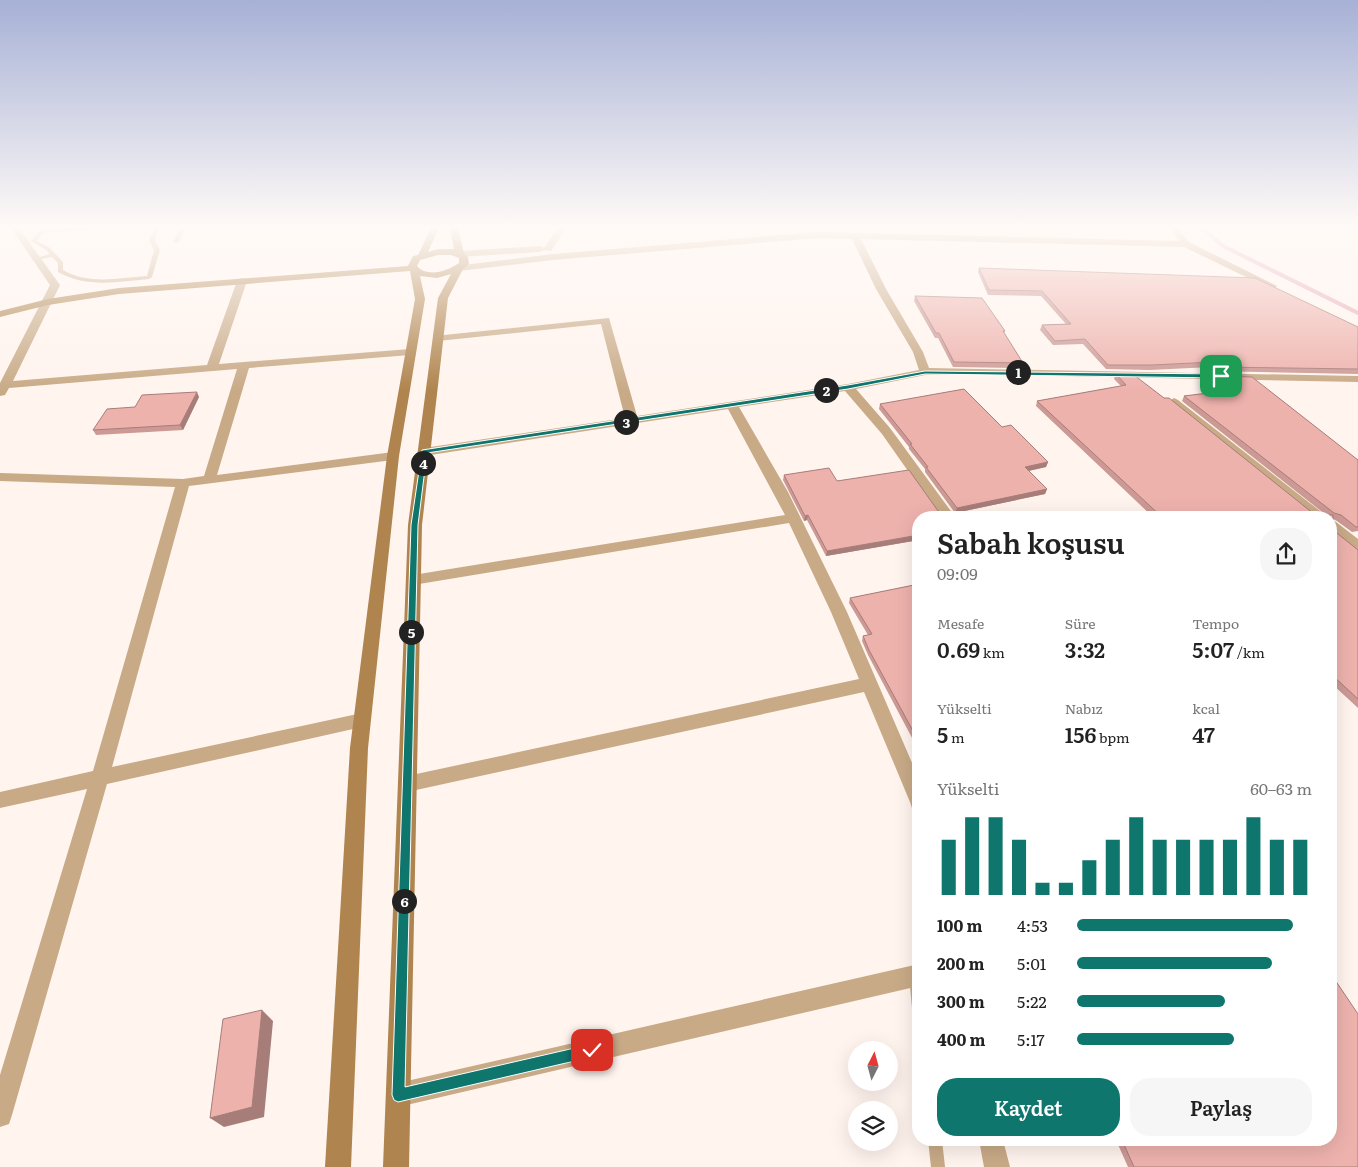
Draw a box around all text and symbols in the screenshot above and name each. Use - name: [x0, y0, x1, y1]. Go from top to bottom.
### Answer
- pin: [1200, 355, 1242, 397]
- pin: 1: [1006, 360, 1030, 384]
- text: 1: [1016, 362, 1021, 382]
- icon: arrive: [1207, 362, 1235, 390]
- pin: 2: [814, 378, 838, 402]
- text: 2: [823, 380, 830, 400]
- pin: 3: [614, 410, 638, 434]
- text: 3: [623, 412, 630, 432]
- pin: 4: [410, 450, 436, 476]
- text: 4: [419, 453, 428, 473]
- text: Sabah koşusu: [937, 521, 1125, 563]
- button: share: [1260, 528, 1312, 580]
- text: 09:09: [937, 561, 978, 585]
- text: Mesafe: [937, 613, 984, 633]
- text: Süre: [1065, 613, 1096, 633]
- text: Tempo: [1192, 613, 1239, 633]
- pin: 5: [398, 620, 424, 644]
- text: 5: [408, 622, 415, 642]
- text: 0.69: [937, 633, 980, 664]
- text: 3:32: [1065, 633, 1105, 664]
- text: 5:07: [1192, 633, 1234, 664]
- text: km: [980, 642, 1005, 662]
- text: /km: [1234, 642, 1265, 662]
- text: Yükselti: [937, 698, 992, 718]
- text: Nabız: [1065, 698, 1103, 718]
- text: kcal: [1192, 698, 1220, 718]
- text: 5: [937, 718, 948, 749]
- text: 156: [1065, 718, 1096, 749]
- text: 47: [1192, 718, 1215, 749]
- text: m: [948, 727, 965, 747]
- text: bpm: [1096, 727, 1130, 747]
- text: Yükselti: [937, 776, 999, 800]
- text: 60–63 m: [1250, 776, 1312, 800]
- pin: 6: [392, 888, 416, 914]
- text: 6: [400, 891, 409, 911]
- text: 100 m: [937, 913, 983, 937]
- text: 4:53: [1017, 913, 1048, 937]
- text: 200 m: [937, 951, 984, 975]
- text: 5:01: [1017, 951, 1046, 975]
- text: 300 m: [937, 989, 985, 1013]
- text: 5:22: [1017, 989, 1047, 1013]
- text: 400 m: [937, 1027, 986, 1051]
- text: 5:17: [1017, 1027, 1045, 1051]
- pin: [571, 1029, 613, 1071]
- icon: check: [578, 1036, 606, 1064]
- north arrow: [848, 1041, 898, 1091]
- map controls: [848, 1041, 898, 1151]
- button: Kaydet: [937, 1078, 1120, 1136]
- button: Paylaş: [1130, 1078, 1312, 1136]
- button: layers: [848, 1101, 898, 1151]

